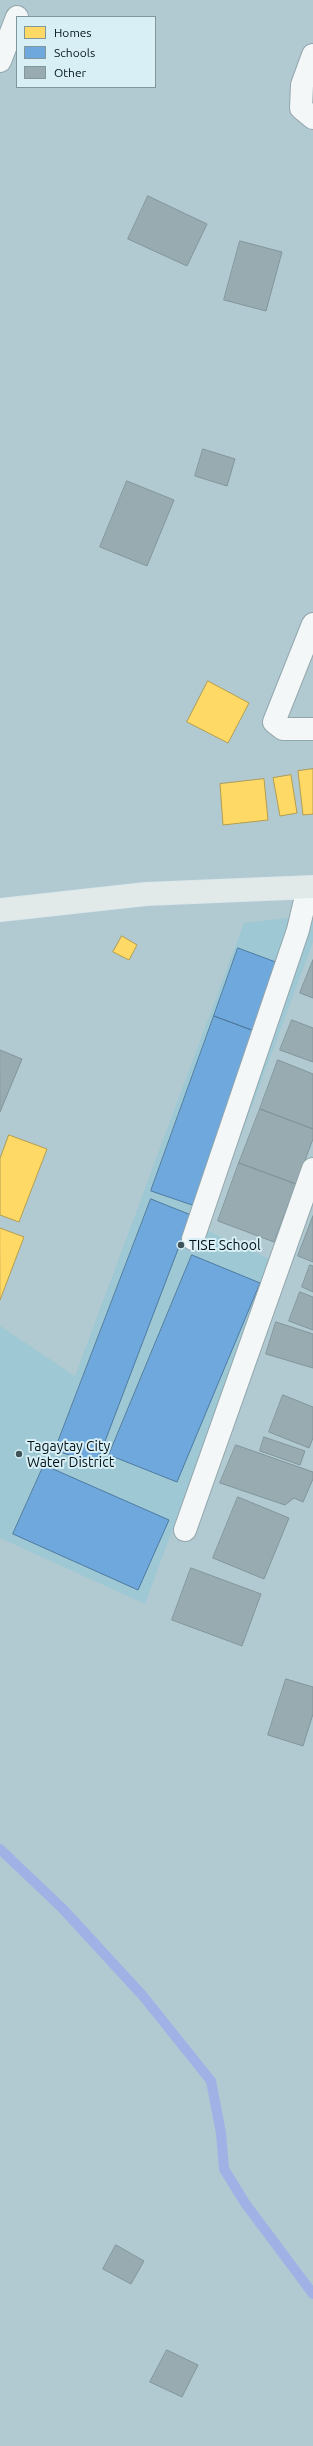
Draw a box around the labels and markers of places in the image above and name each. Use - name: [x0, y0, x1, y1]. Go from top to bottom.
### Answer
- place label: TISE School: [189, 1237, 261, 1253]
- marker: TISE School: [176, 1240, 186, 1250]
- place label: Tagaytay City Water District: [27, 1438, 114, 1470]
- marker: Tagaytay City Water District: [14, 1449, 24, 1459]

